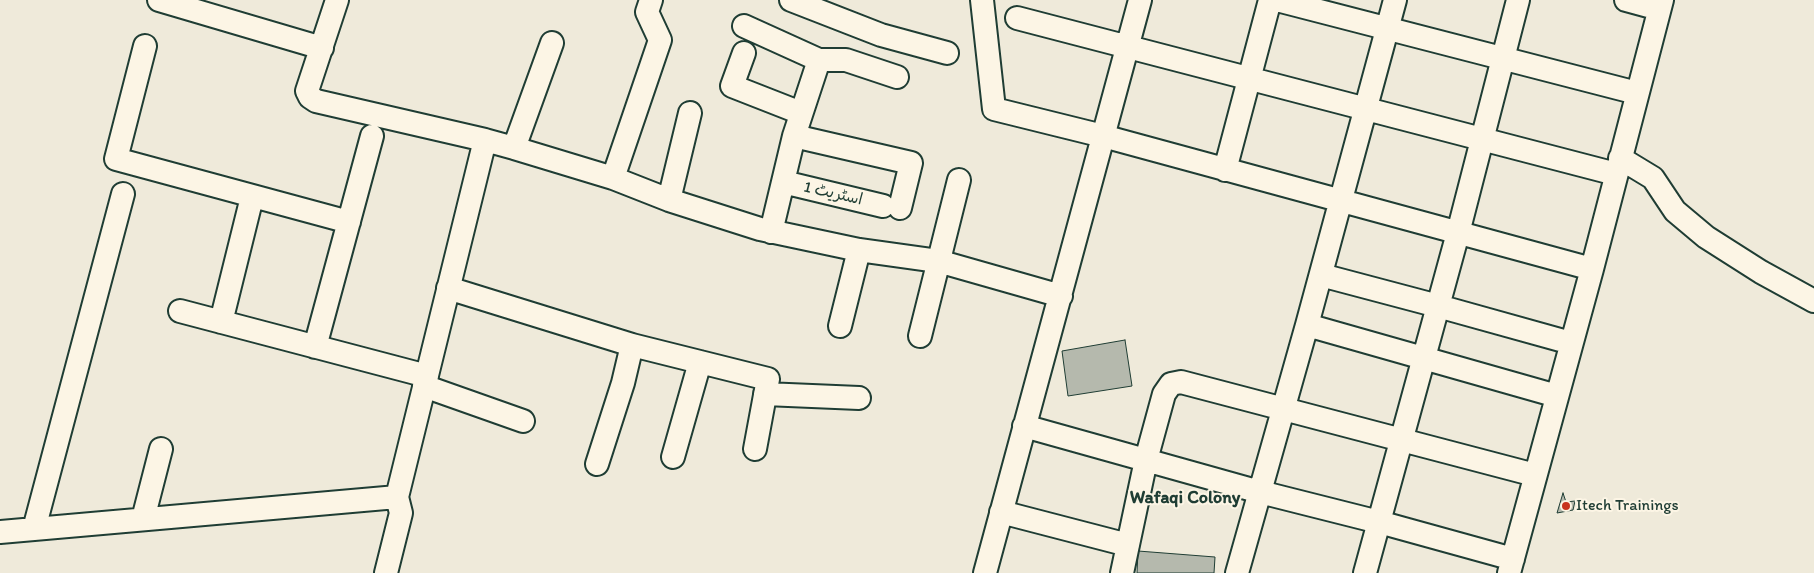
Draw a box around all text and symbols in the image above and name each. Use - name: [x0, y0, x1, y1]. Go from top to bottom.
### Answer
- street label: اسٹریٹ 1: [802, 178, 864, 210]
- district label: Wafaqi Colony: [1130, 487, 1240, 509]
- place label: Itech Trainings: [1576, 496, 1679, 516]
- marker: Itech Trainings: [1560, 500, 1572, 512]

